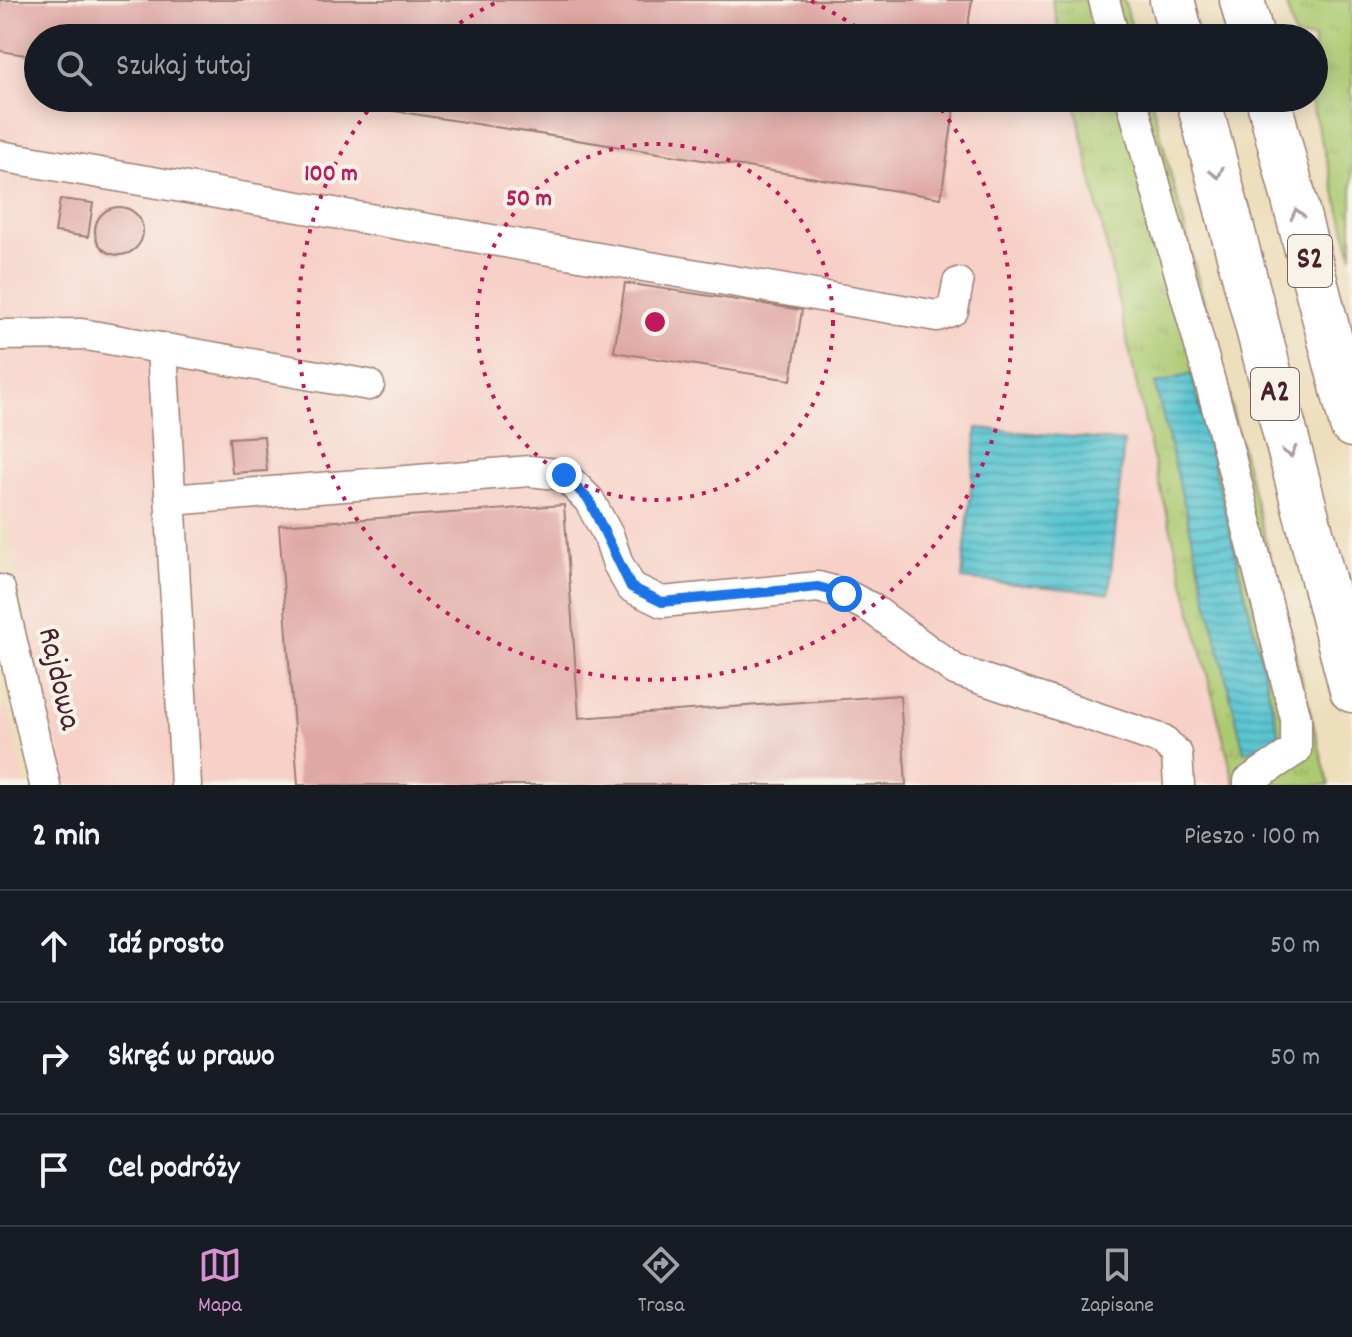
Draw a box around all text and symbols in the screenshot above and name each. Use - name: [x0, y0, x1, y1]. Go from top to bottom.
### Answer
- search box: [24, 24, 1328, 112]
- icon: search: [52, 46, 96, 90]
- text: Szukaj tutaj: [116, 47, 252, 90]
- text: 100 m: [304, 158, 358, 192]
- one-way arrow: [1208, 166, 1225, 180]
- text: 50 m: [506, 183, 552, 217]
- one-way arrow: [1290, 207, 1307, 221]
- road number: S2: [1288, 235, 1332, 287]
- centre of rings: [641, 308, 669, 336]
- road number: A2: [1251, 368, 1299, 420]
- one-way arrow: [1280, 445, 1297, 459]
- route end: [546, 457, 582, 493]
- route start: [826, 576, 862, 612]
- street label: Rajdowa: [23, 623, 91, 736]
- text: 2 min: [32, 813, 100, 862]
- text: Pieszo · 100 m: [1184, 819, 1320, 856]
- icon: ahead: [32, 924, 76, 968]
- text: Idź prosto: [108, 925, 224, 968]
- text: 50 m: [1270, 928, 1320, 965]
- icon: right: [32, 1036, 76, 1080]
- text: Skręć w prawo: [108, 1037, 275, 1080]
- text: 50 m: [1270, 1040, 1320, 1077]
- icon: arrive: [32, 1148, 76, 1192]
- text: Cel podróży: [108, 1149, 239, 1192]
- tab: Mapa: [198, 1243, 242, 1322]
- tab: Trasa: [638, 1243, 685, 1322]
- tab: Zapisane: [1080, 1243, 1154, 1322]

